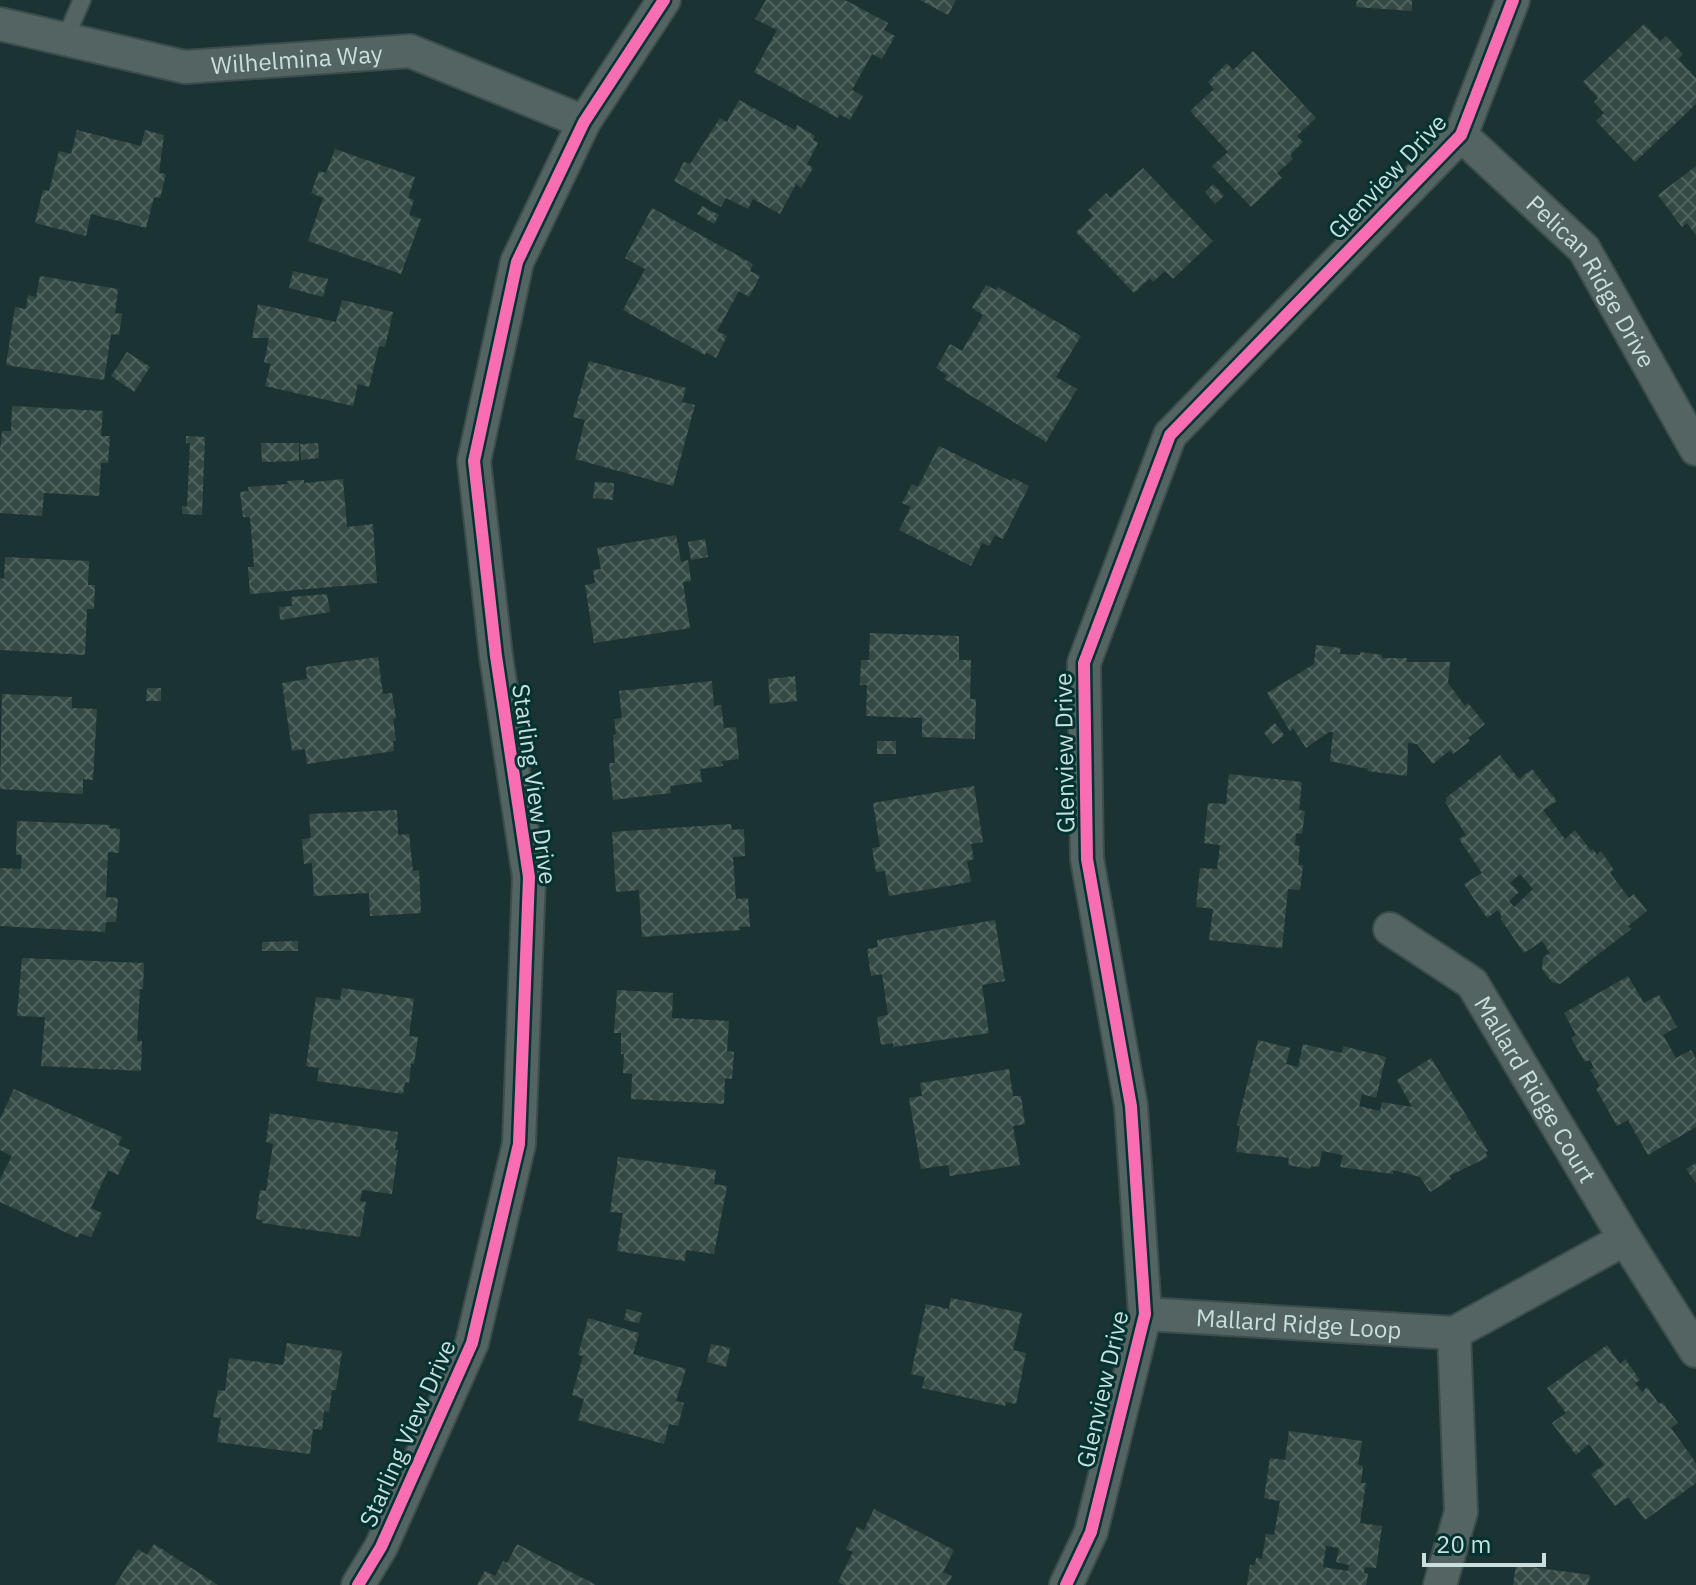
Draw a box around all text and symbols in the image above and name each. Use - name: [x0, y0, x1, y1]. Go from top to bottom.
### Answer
- street label: Wilhelmina Way: [210, 37, 384, 81]
- street label: Glenview Drive: [1321, 106, 1453, 246]
- street label: Pelican Ridge Drive: [1520, 188, 1663, 373]
- street label: Glenview Drive: [1047, 672, 1081, 834]
- street label: Starling View Drive: [505, 682, 565, 886]
- street label: Mallard Ridge Court: [1467, 990, 1604, 1189]
- street label: Mallard Ridge Loop: [1195, 1301, 1402, 1346]
- street label: Glenview Drive: [1068, 1307, 1136, 1471]
- street label: Starling View Drive: [351, 1334, 463, 1532]
- scale bar: [1424, 1517, 1544, 1567]
- text: 20 m: [1436, 1528, 1491, 1560]

